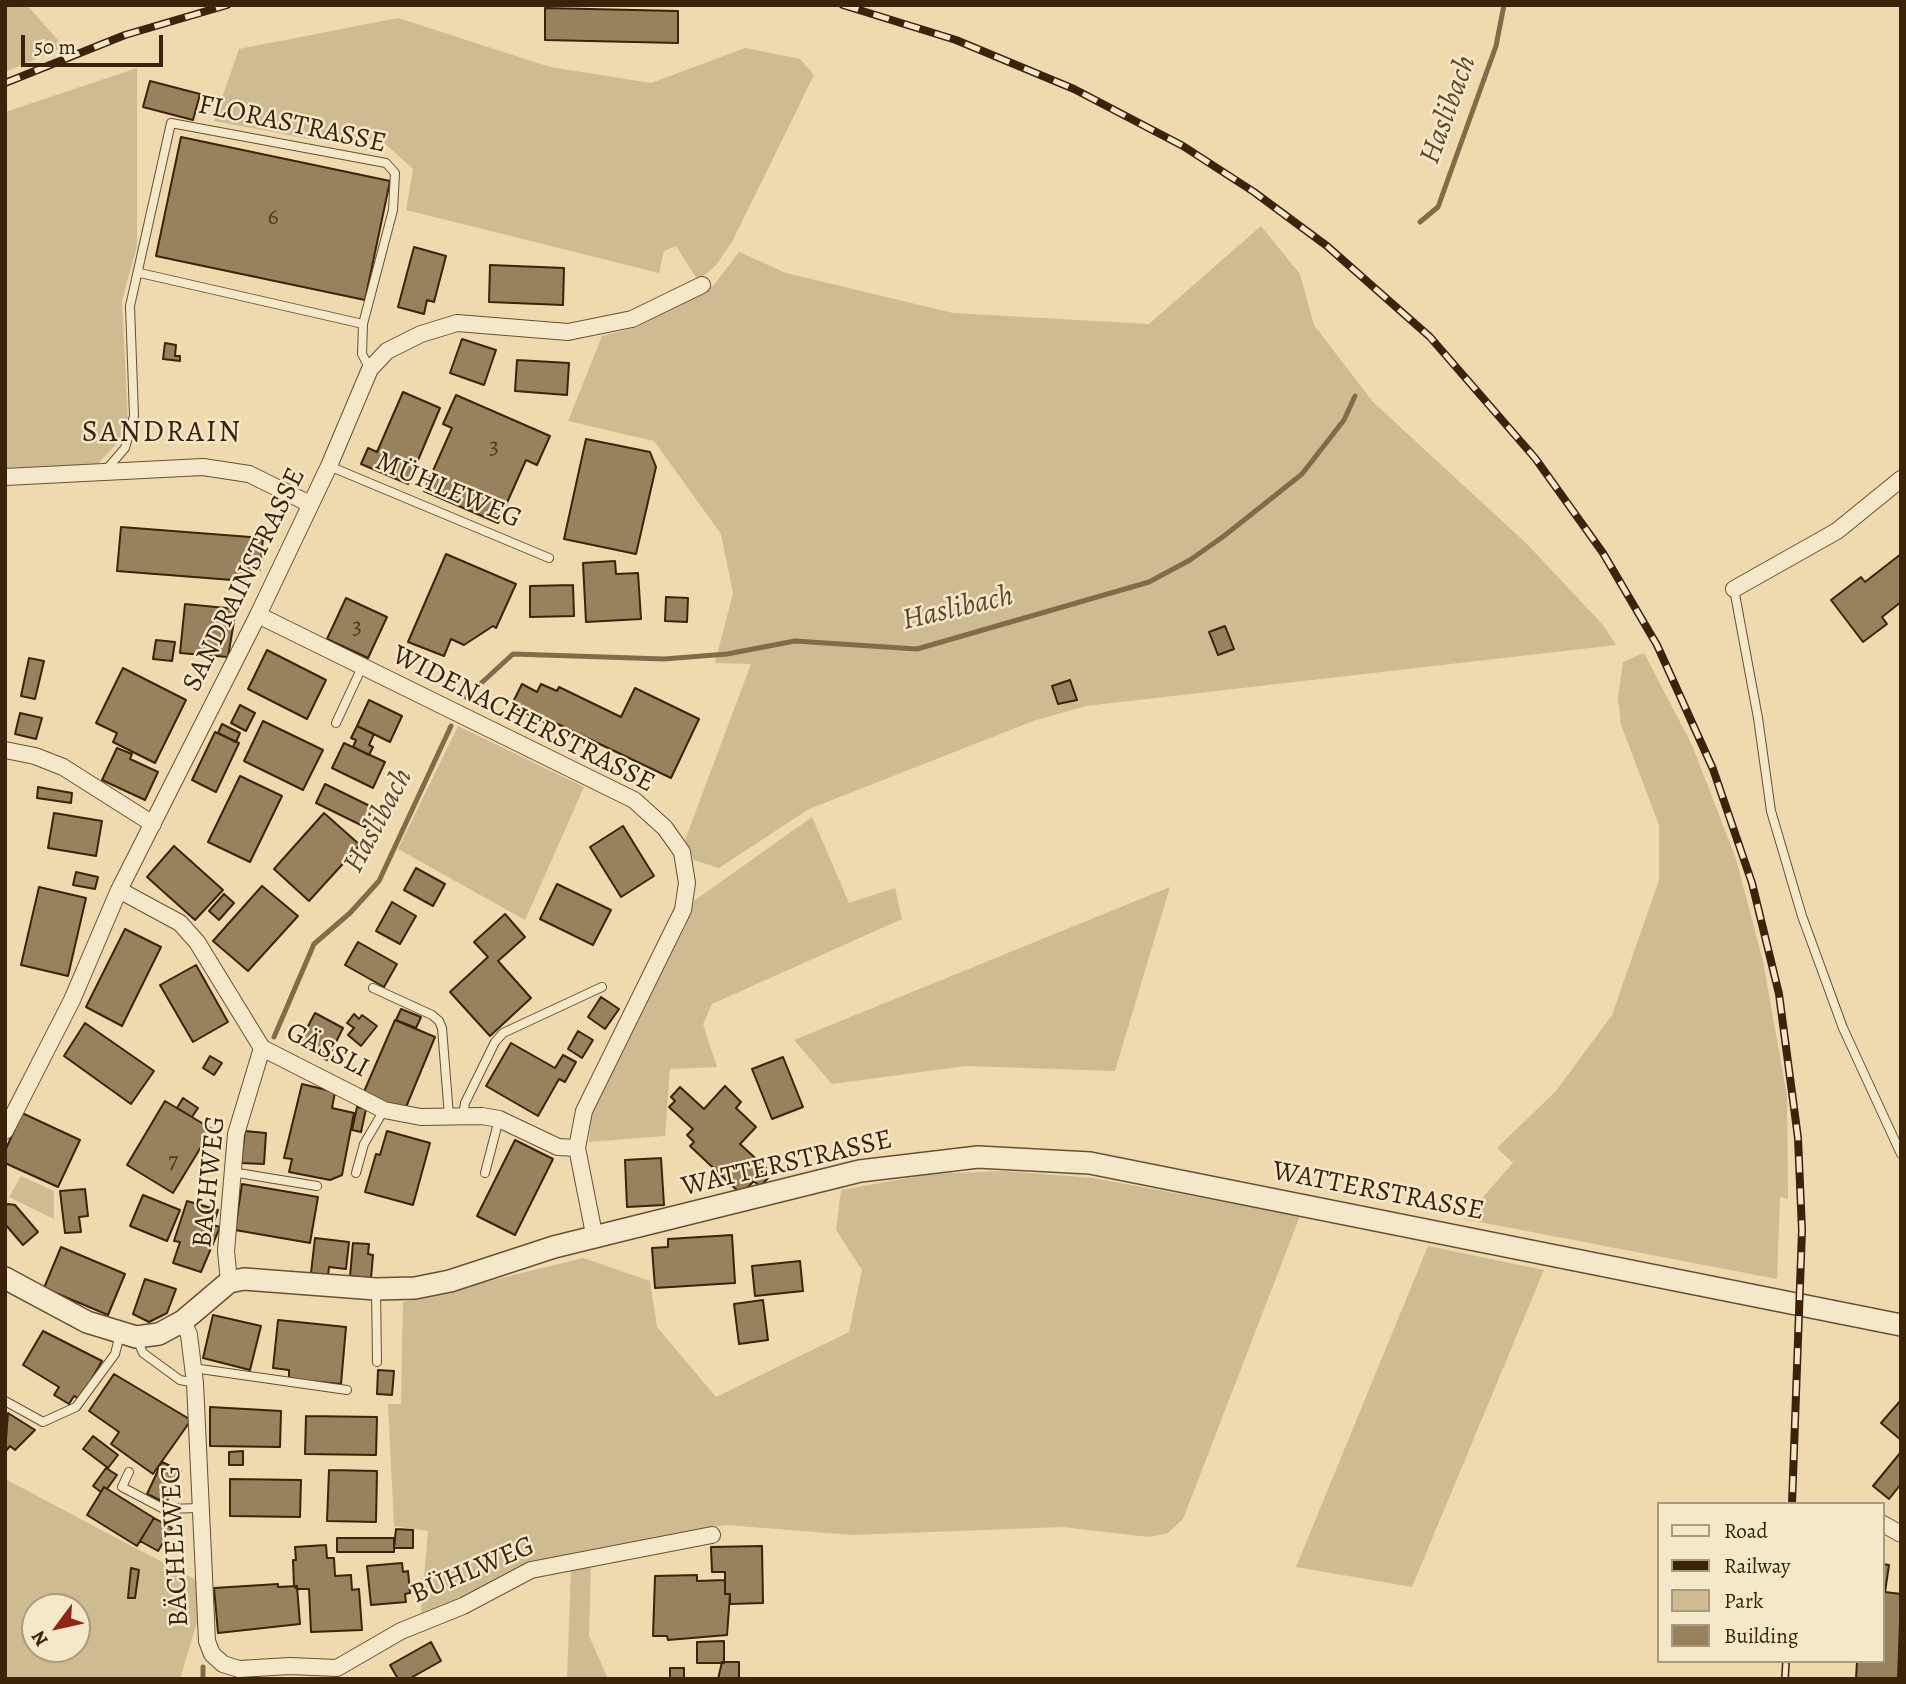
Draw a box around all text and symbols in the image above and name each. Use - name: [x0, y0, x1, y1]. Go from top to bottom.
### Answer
- scale bar: [24, 21, 166, 65]
- text: 50 m: [34, 33, 76, 61]
- water label: Haslibach: [1413, 51, 1485, 169]
- street label: FLORASTRASSE: [195, 89, 389, 161]
- house number: 6: [267, 204, 279, 232]
- district label: SANDRAIN: [83, 416, 241, 452]
- house number: 3: [489, 434, 499, 462]
- street label: MÜHLEWEG: [370, 445, 526, 537]
- street label: SANDRAINSTRASSE: [176, 463, 314, 697]
- water label: Haslibach: [899, 579, 1017, 639]
- house number: 3: [352, 614, 362, 642]
- street label: WIDENACHERSTRASSE: [386, 639, 660, 801]
- water label: Haslibach: [337, 763, 421, 879]
- street label: GÄSSLI: [280, 1016, 374, 1086]
- street label: BACHWEG: [186, 1115, 234, 1249]
- street label: WATTERSTRASSE: [679, 1123, 895, 1205]
- house number: 7: [168, 1148, 178, 1176]
- street label: WATTERSTRASSE: [1269, 1155, 1487, 1229]
- street label: BÄCHELWEG: [155, 1464, 197, 1628]
- legend: [1658, 1502, 1885, 1663]
- text: Road: [1724, 1517, 1768, 1545]
- street label: BÜHLWEG: [406, 1530, 540, 1612]
- text: Railway: [1724, 1552, 1790, 1580]
- text: Park: [1724, 1587, 1763, 1615]
- north arrow: [21, 1593, 91, 1663]
- text: Building: [1724, 1622, 1798, 1650]
- text: N: [25, 1625, 55, 1651]

